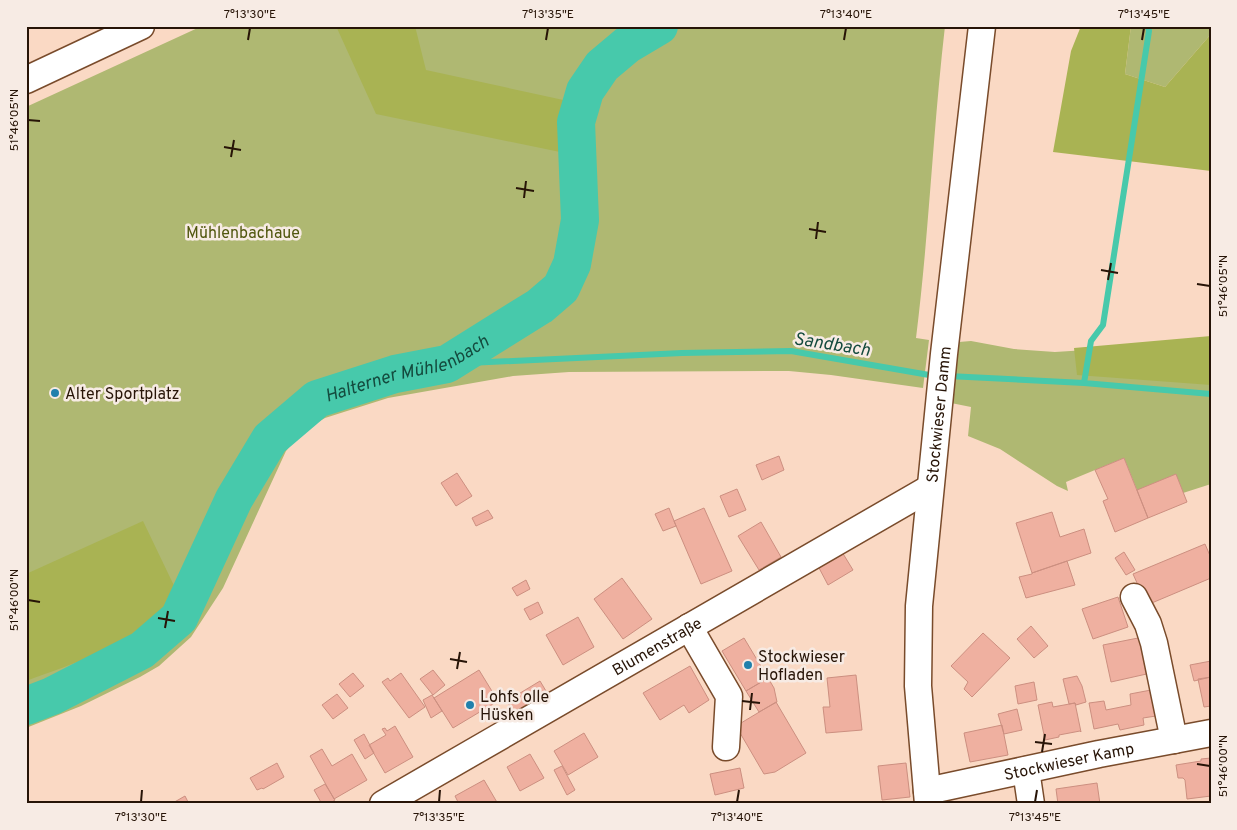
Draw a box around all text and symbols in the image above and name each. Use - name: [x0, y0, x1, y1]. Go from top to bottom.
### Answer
- text: 7°13'30"E: [224, 7, 276, 23]
- text: 7°13'35"E: [522, 7, 574, 23]
- text: 7°13'40"E: [820, 7, 872, 23]
- text: 7°13'45"E: [1118, 7, 1170, 23]
- text: 51°46'05"N: [7, 89, 23, 151]
- park label: Mühlenbachaue: [186, 224, 300, 244]
- text: 51°46'05"N: [1216, 255, 1232, 317]
- water label: Sandbach: [792, 328, 872, 363]
- water label: Halterner Mühlenbach: [322, 331, 494, 409]
- street label: Stockwieser Damm: [923, 345, 957, 484]
- place label: Alter Sportplatz: [65, 385, 180, 405]
- marker: Alter Sportplatz: [49, 387, 61, 399]
- text: 51°46'00"N: [7, 569, 23, 631]
- street label: Blumenstraße: [609, 614, 706, 681]
- place label: Stockwieser Hofladen: [758, 648, 845, 686]
- marker: Stockwieser Hofladen: [742, 659, 754, 671]
- place label: Lohfs olle Hüsken: [480, 688, 549, 726]
- marker: Lohfs olle Hüsken: [464, 699, 476, 711]
- text: 51°46'00"N: [1216, 735, 1232, 797]
- street label: Stockwieser Kamp: [1002, 740, 1136, 786]
- text: 7°13'30"E: [115, 810, 167, 826]
- text: 7°13'35"E: [413, 810, 465, 826]
- text: 7°13'40"E: [711, 810, 763, 826]
- text: 7°13'45"E: [1009, 810, 1061, 826]

